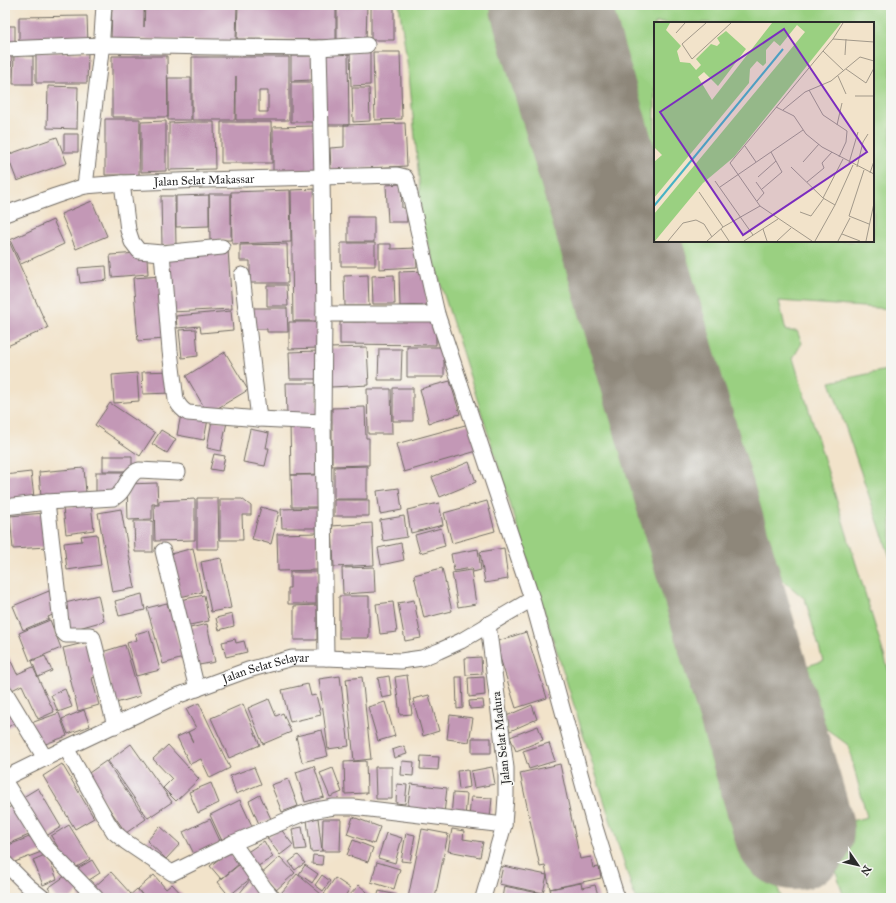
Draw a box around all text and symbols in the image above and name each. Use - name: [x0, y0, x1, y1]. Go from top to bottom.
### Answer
- inset map: [654, 22, 874, 242]
- street label: Jalan Selat Makassar: [152, 172, 255, 190]
- street label: Jalan Selat Selayar: [218, 651, 309, 687]
- street label: Jalan Selat Madura: [489, 690, 514, 787]
- north arrow: [838, 845, 878, 885]
- text: N: [858, 863, 874, 878]

